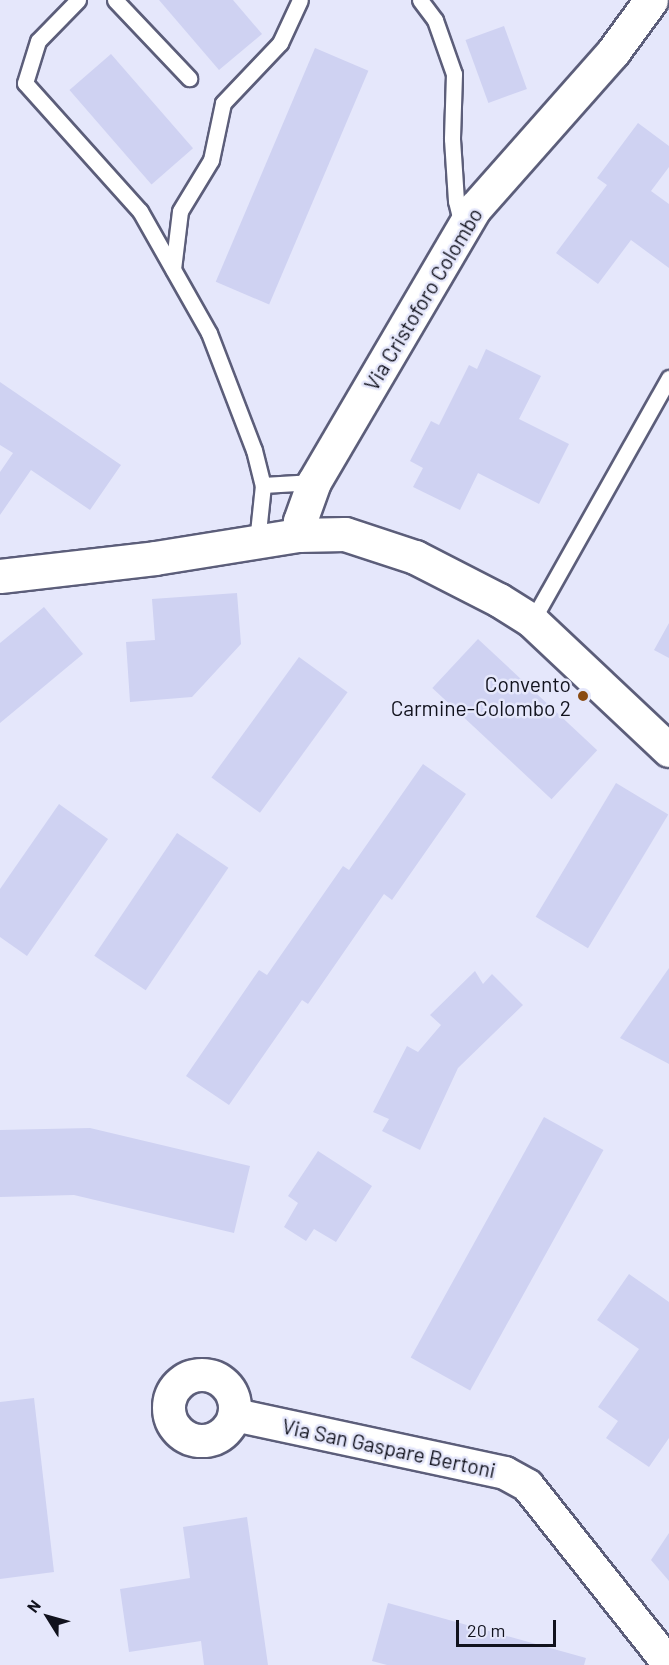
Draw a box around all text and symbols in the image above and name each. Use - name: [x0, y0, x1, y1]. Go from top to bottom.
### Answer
- street label: Via Cristoforo Colombo: [358, 203, 488, 395]
- place label: Convento Carmine-Colombo 2: [391, 671, 571, 721]
- marker: Convento Carmine-Colombo 2: [576, 689, 590, 703]
- street label: Via San Gaspare Bertoni: [280, 1413, 498, 1483]
- north arrow: [18, 1587, 78, 1647]
- text: N: [22, 1596, 44, 1616]
- scale bar: [459, 1608, 560, 1646]
- text: 20 m: [467, 1619, 505, 1641]

